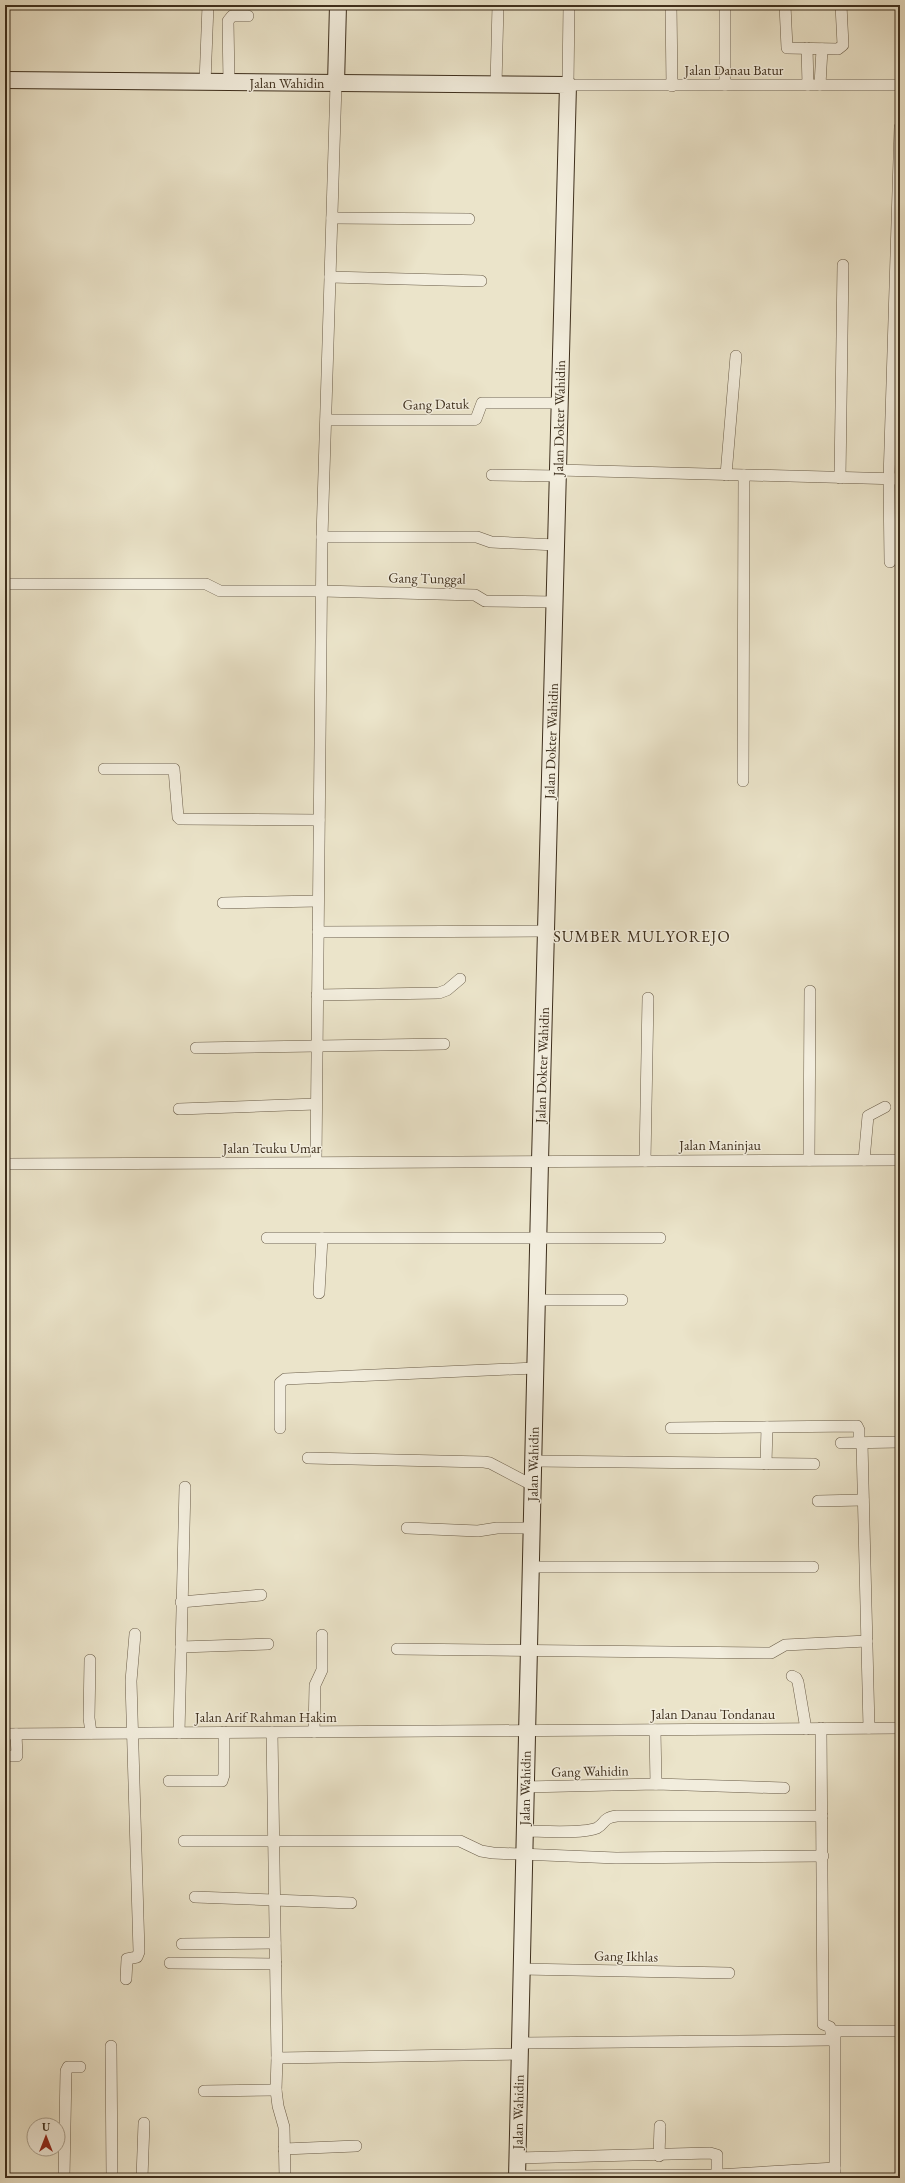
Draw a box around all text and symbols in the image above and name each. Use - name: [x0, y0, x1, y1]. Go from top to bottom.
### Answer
- street label: Jalan Danau Batur: [683, 61, 784, 79]
- street label: Jalan Wahidin: [248, 74, 325, 92]
- street label: Jalan Dokter Wahidin: [549, 359, 569, 477]
- street label: Gang Datuk: [403, 394, 470, 414]
- street label: Gang Tunggal: [388, 568, 466, 588]
- street label: Jalan Dokter Wahidin: [540, 682, 562, 800]
- district label: SUMBER MULYOREJO: [553, 926, 731, 947]
- street label: Jalan Dokter Wahidin: [531, 1006, 553, 1124]
- street label: Jalan Maninjau: [678, 1136, 761, 1154]
- street label: Jalan Teuku Umar: [222, 1139, 322, 1157]
- street label: Jalan Wahidin: [523, 1426, 543, 1503]
- street label: Jalan Danau Tondanau: [650, 1705, 776, 1723]
- street label: Jalan Arif Rahman Hakim: [194, 1708, 337, 1726]
- street label: Jalan Wahidin: [515, 1750, 535, 1827]
- street label: Gang Wahidin: [551, 1761, 630, 1781]
- street label: Gang Ikhlas: [594, 1946, 659, 1966]
- street label: Jalan Wahidin: [508, 2074, 528, 2151]
- north arrow: [26, 2117, 66, 2157]
- text: U: [42, 2120, 51, 2134]

